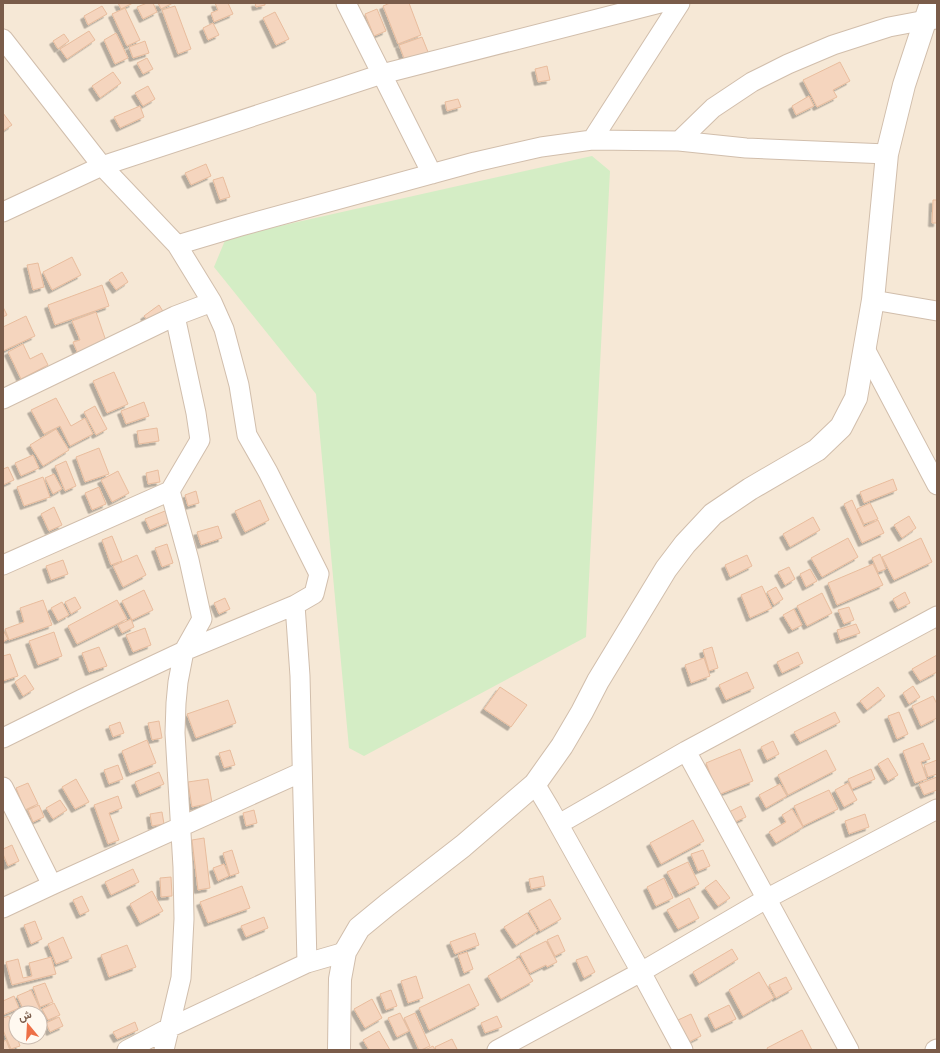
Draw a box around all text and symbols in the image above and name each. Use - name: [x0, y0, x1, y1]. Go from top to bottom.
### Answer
- north arrow: [8, 1005, 48, 1045]
- text: ش: [16, 1006, 34, 1025]

